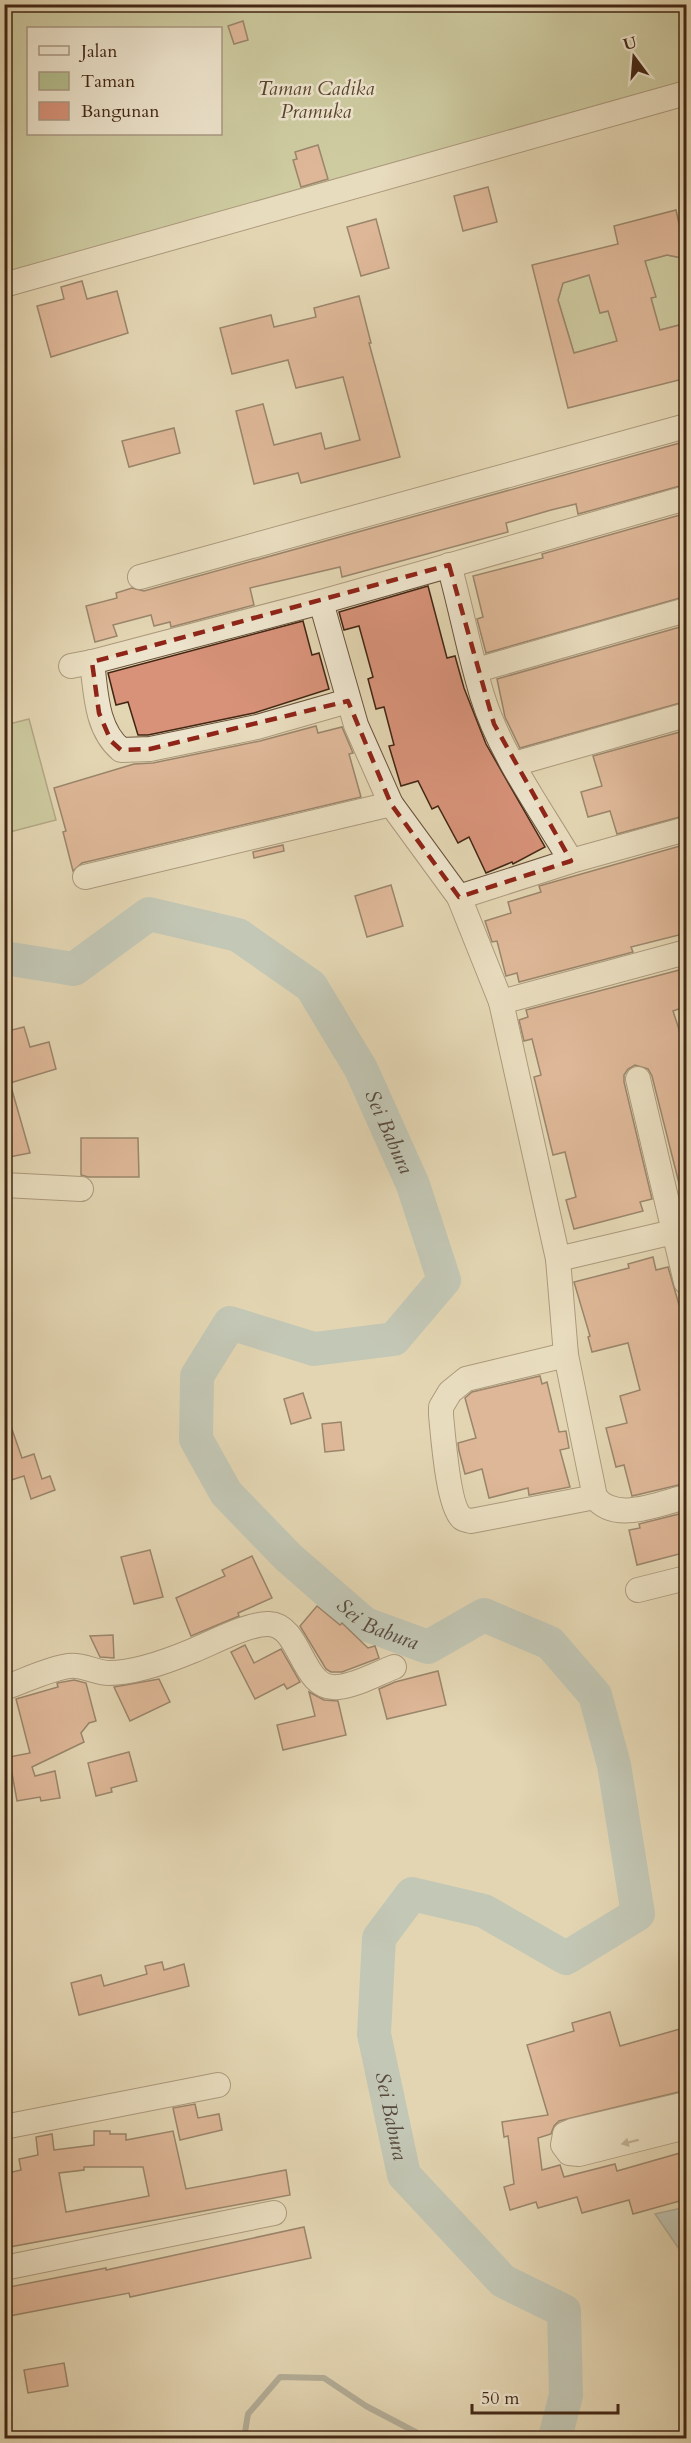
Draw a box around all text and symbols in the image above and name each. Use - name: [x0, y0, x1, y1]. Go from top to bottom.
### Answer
- legend: [27, 27, 222, 135]
- north arrow: [604, 27, 664, 87]
- text: U: [621, 31, 639, 56]
- text: Jalan: [78, 39, 118, 64]
- text: Taman: [81, 69, 136, 94]
- park label: Taman Cadika Pramuka: [258, 75, 374, 125]
- text: Bangunan: [81, 99, 160, 124]
- water label: Sei Babura: [358, 1085, 421, 1179]
- water label: Sei Babura: [330, 1591, 423, 1657]
- water label: Sei Babura: [368, 2069, 415, 2163]
- one-way arrow: [621, 2137, 639, 2147]
- scale bar: [472, 2377, 618, 2415]
- text: 50 m: [481, 2386, 520, 2411]

